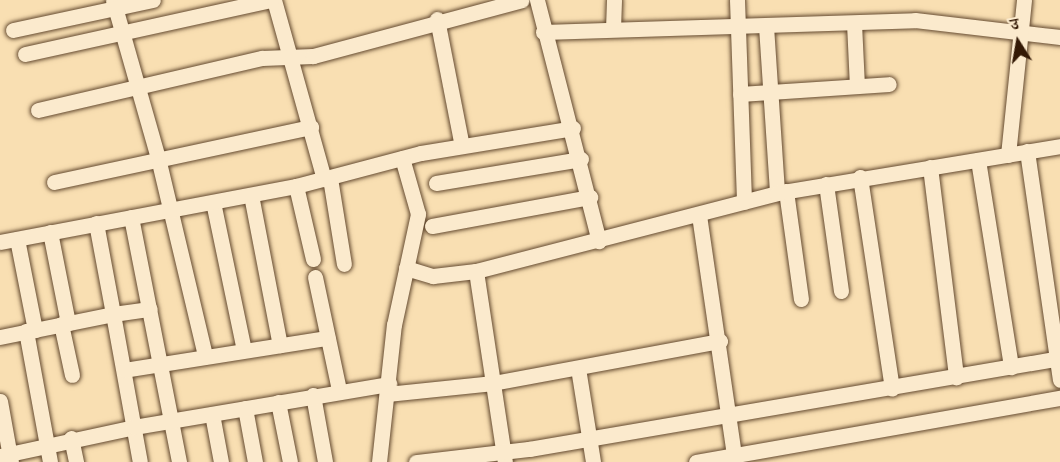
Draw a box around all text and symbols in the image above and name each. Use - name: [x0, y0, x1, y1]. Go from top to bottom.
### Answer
- north arrow: [988, 12, 1048, 72]
- text: उ: [1008, 13, 1021, 36]

